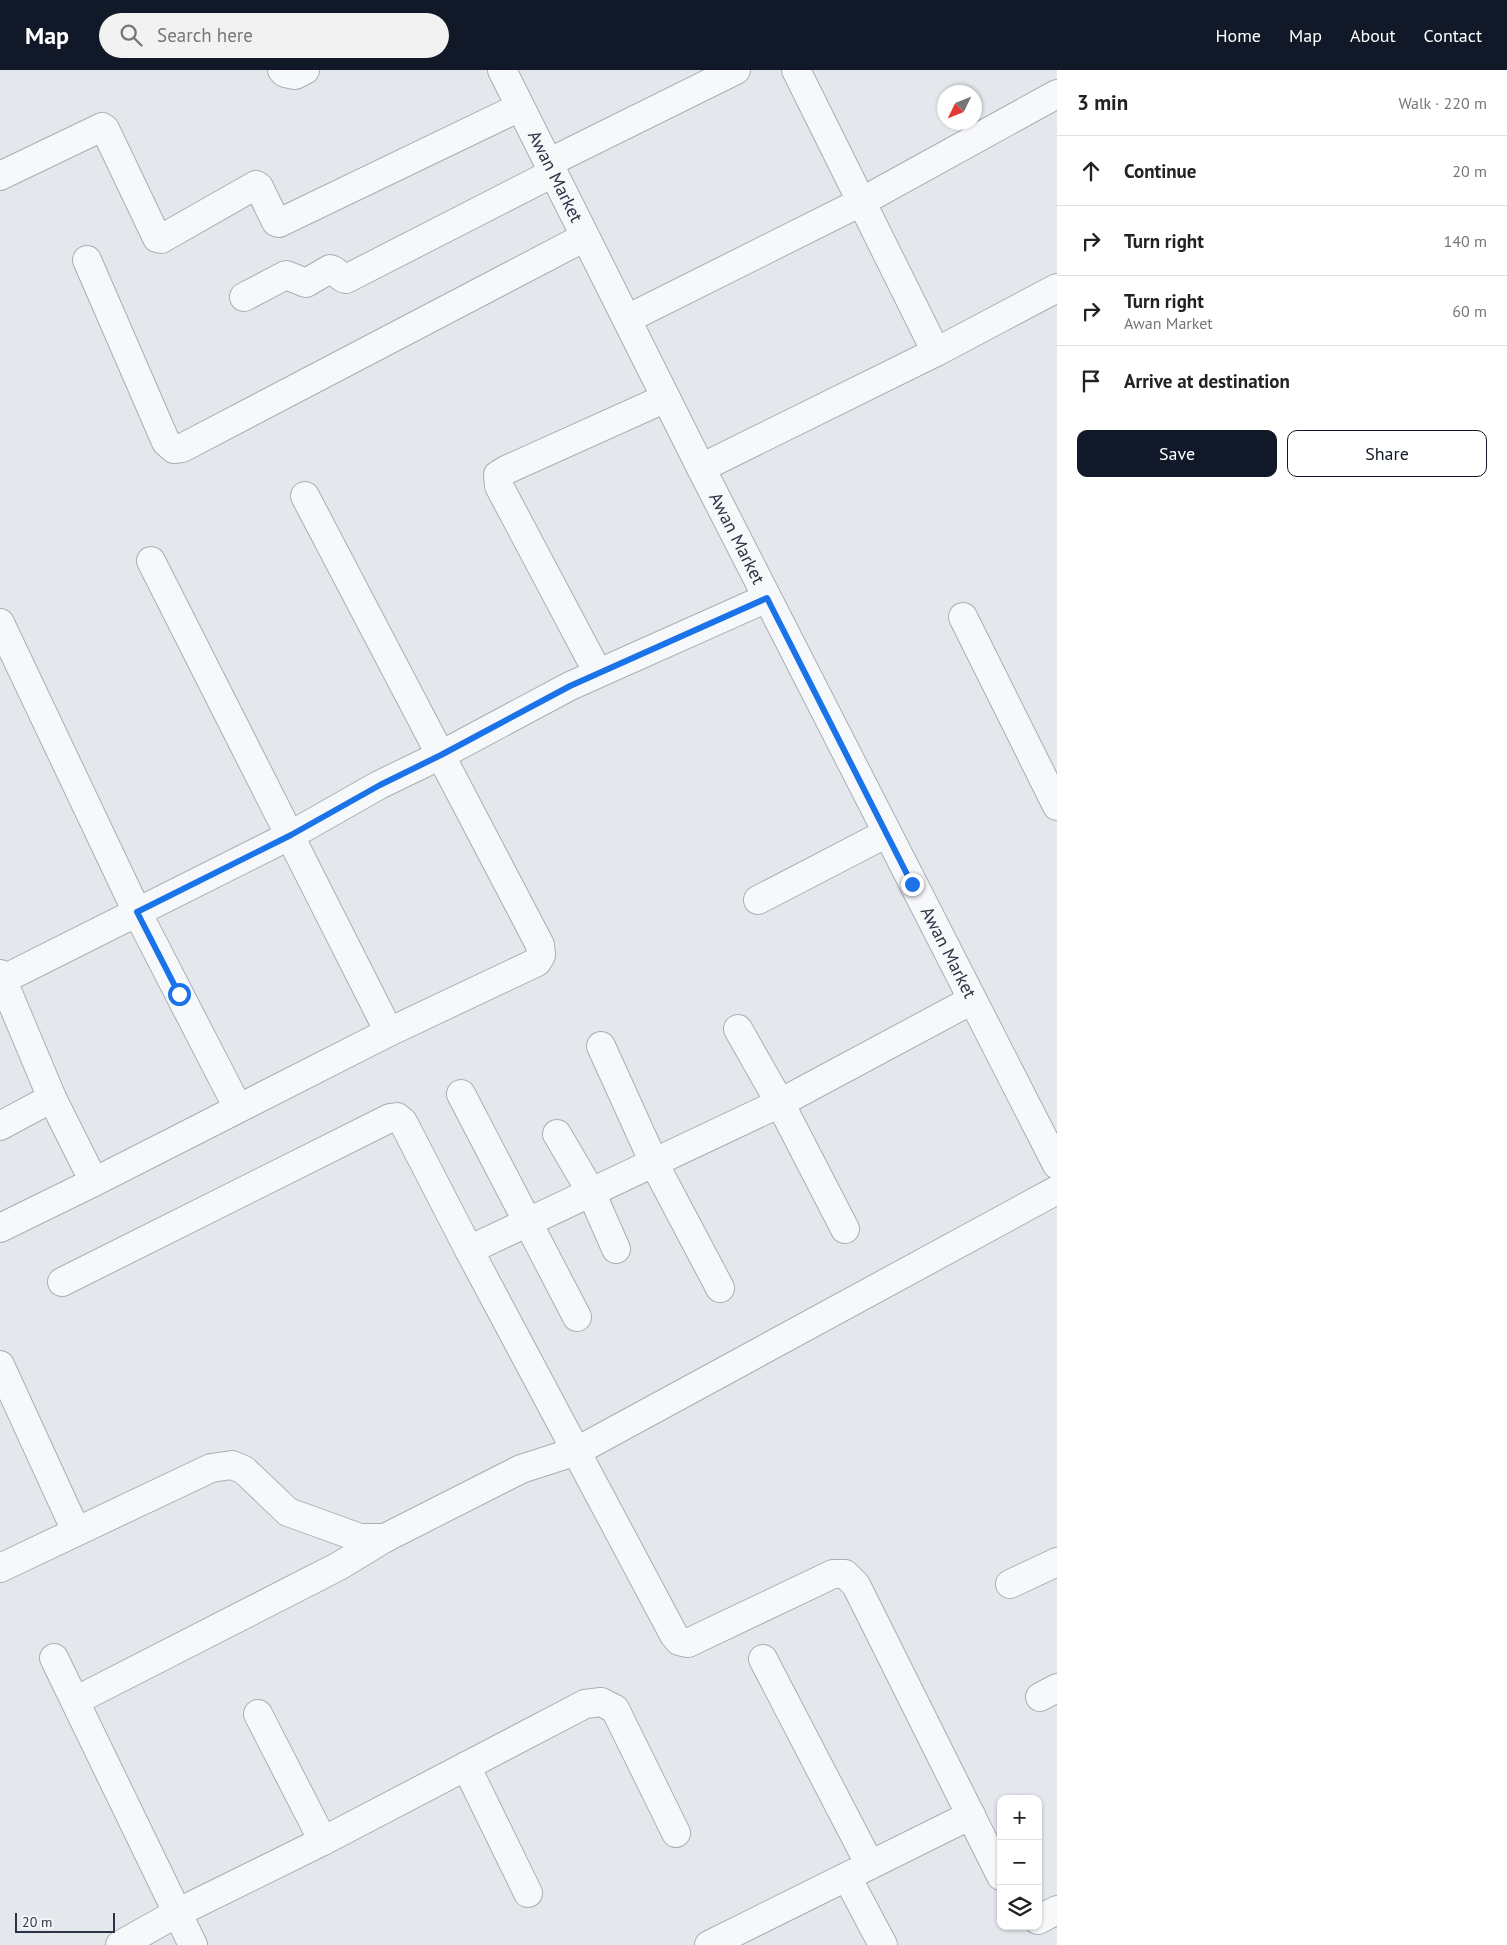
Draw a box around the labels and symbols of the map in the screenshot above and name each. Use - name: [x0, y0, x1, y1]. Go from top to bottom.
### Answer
- north arrow: [937, 85, 982, 130]
- street label: Awan Market: [523, 126, 588, 226]
- street label: Awan Market: [704, 488, 770, 588]
- route end: [901, 873, 924, 896]
- street label: Awan Market: [916, 903, 982, 1002]
- route start: [168, 983, 191, 1006]
- scale bar: [15, 1910, 115, 1933]

